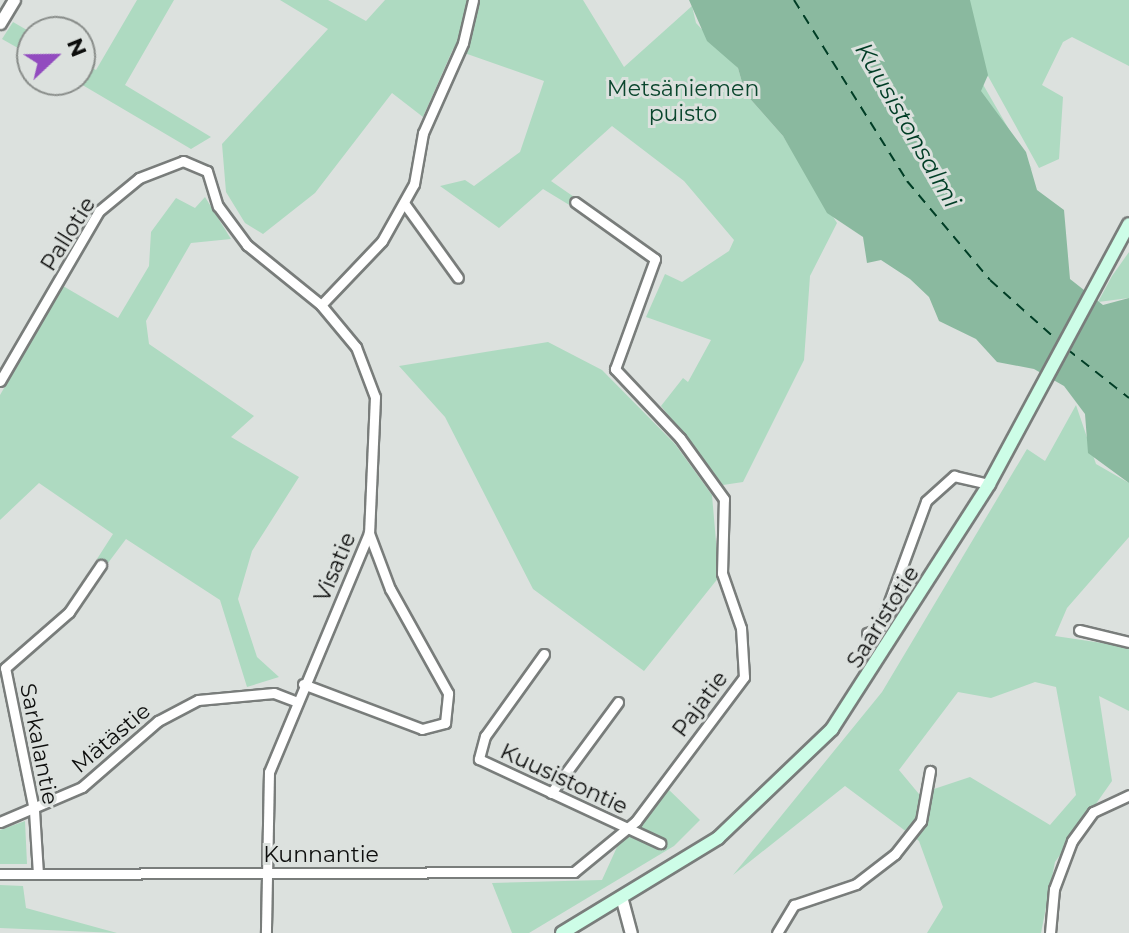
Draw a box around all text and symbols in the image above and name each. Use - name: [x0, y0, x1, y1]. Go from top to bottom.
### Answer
- north arrow: [16, 16, 96, 96]
- text: N: [61, 34, 93, 61]
- water label: Kuusistonsalmi: [849, 37, 967, 213]
- park label: Metsäniemen puisto: [607, 75, 759, 126]
- street label: Pallotie: [35, 192, 101, 276]
- street label: Visatie: [309, 528, 361, 606]
- street label: Saaristotie: [841, 561, 925, 673]
- street label: Pajatie: [667, 666, 733, 742]
- street label: Sarkalantie: [14, 681, 64, 807]
- street label: Mätästie: [66, 698, 156, 778]
- street label: Kuusistontie: [496, 738, 632, 820]
- street label: Kunnantie: [263, 842, 379, 868]

